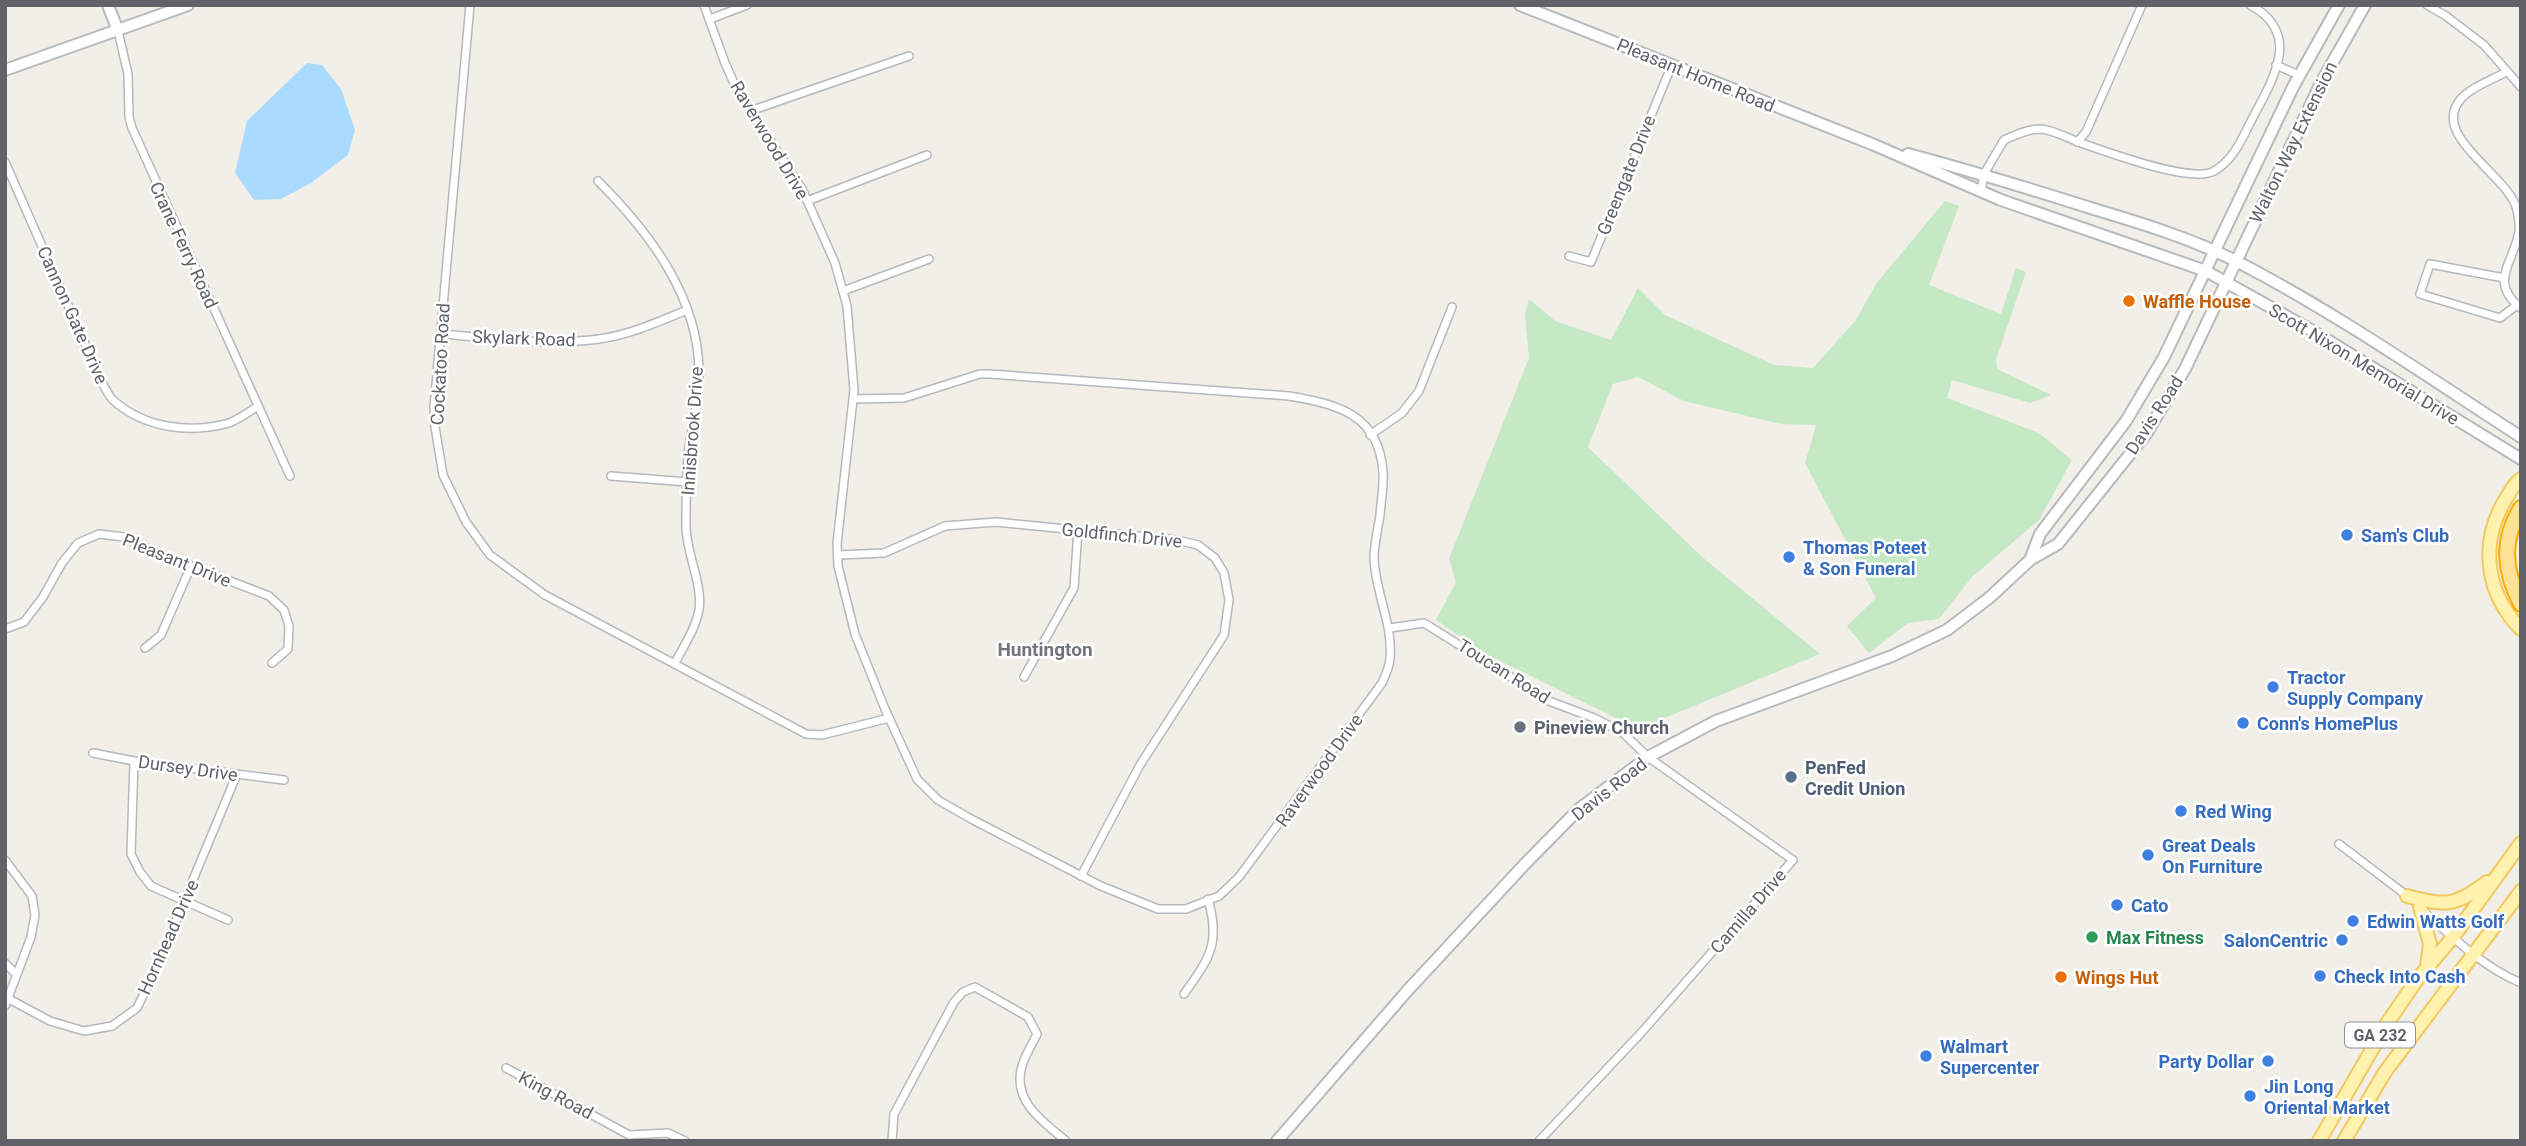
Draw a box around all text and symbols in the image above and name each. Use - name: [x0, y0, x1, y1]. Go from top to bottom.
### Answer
- street label: Pleasant Home Road: [1614, 34, 1778, 116]
- street label: Walton Way Extension: [2245, 58, 2341, 226]
- street label: Raverwood Drive: [726, 77, 814, 203]
- street label: Greengate Drive: [1592, 112, 1660, 238]
- street label: Crane Ferry Road: [146, 178, 222, 312]
- street label: Cannon Gate Drive: [33, 243, 113, 387]
- place label: Waffle House: [2143, 291, 2251, 312]
- marker: Waffle House: [2121, 293, 2137, 309]
- street label: Scott Nixon Memorial Drive: [2265, 299, 2463, 429]
- street label: Cockatoo Road: [426, 302, 454, 426]
- street label: Skylark Road: [472, 326, 576, 350]
- street label: Innisbrook Drive: [677, 366, 707, 496]
- street label: Davis Road: [2121, 372, 2187, 458]
- street label: Goldfinch Drive: [1061, 518, 1183, 552]
- place label: Sam's Club: [2361, 525, 2449, 546]
- marker: Sam's Club: [2339, 527, 2355, 543]
- street label: Pleasant Drive: [120, 529, 234, 591]
- place label: Thomas Poteet & Son Funeral: [1803, 537, 1927, 579]
- marker: Thomas Poteet & Son Funeral: [1781, 549, 1797, 565]
- street label: Toucan Road: [1454, 634, 1554, 708]
- district label: Huntington: [997, 638, 1093, 661]
- place label: Tractor Supply Company: [2287, 667, 2424, 709]
- marker: Tractor Supply Company: [2265, 679, 2281, 695]
- street label: Raverwood Drive: [1271, 710, 1367, 830]
- place label: Conn's HomePlus: [2257, 713, 2398, 734]
- marker: Conn's HomePlus: [2235, 715, 2251, 731]
- place label: Pineview Church: [1534, 717, 1669, 738]
- marker: Pineview Church: [1512, 719, 1528, 735]
- street label: Dursey Drive: [137, 751, 239, 785]
- street label: Davis Road: [1567, 753, 1651, 825]
- place label: PenFed Credit Union: [1805, 757, 1905, 799]
- marker: PenFed Credit Union: [1783, 769, 1799, 785]
- place label: Red Wing: [2195, 801, 2272, 822]
- marker: Red Wing: [2173, 803, 2189, 819]
- place label: Great Deals On Furniture: [2162, 835, 2263, 877]
- marker: Great Deals On Furniture: [2140, 847, 2156, 863]
- street label: Camilla Drive: [1706, 864, 1790, 958]
- street label: Hornhead Drive: [133, 876, 203, 998]
- place label: Cato: [2131, 895, 2168, 916]
- marker: Cato: [2109, 897, 2125, 913]
- place label: Edwin Watts Golf: [2367, 911, 2505, 932]
- marker: Edwin Watts Golf: [2345, 913, 2361, 929]
- place label: Max Fitness: [2106, 927, 2204, 948]
- marker: Max Fitness: [2084, 929, 2100, 945]
- place label: SalonCentric: [2224, 930, 2328, 951]
- marker: SalonCentric: [2334, 932, 2350, 948]
- place label: Check Into Cash: [2334, 966, 2466, 987]
- place label: Wings Hut: [2075, 967, 2159, 988]
- marker: Check Into Cash: [2312, 968, 2328, 984]
- marker: Wings Hut: [2053, 969, 2069, 985]
- road number: GA 232: [2345, 1023, 2415, 1048]
- place label: Walmart Supercenter: [1940, 1036, 2039, 1078]
- marker: Walmart Supercenter: [1918, 1048, 1934, 1064]
- place label: Party Dollar: [2159, 1051, 2254, 1072]
- marker: Party Dollar: [2260, 1053, 2276, 1069]
- street label: King Road: [515, 1067, 597, 1123]
- place label: Jin Long Oriental Market: [2264, 1076, 2390, 1118]
- marker: Jin Long Oriental Market: [2242, 1088, 2258, 1104]

